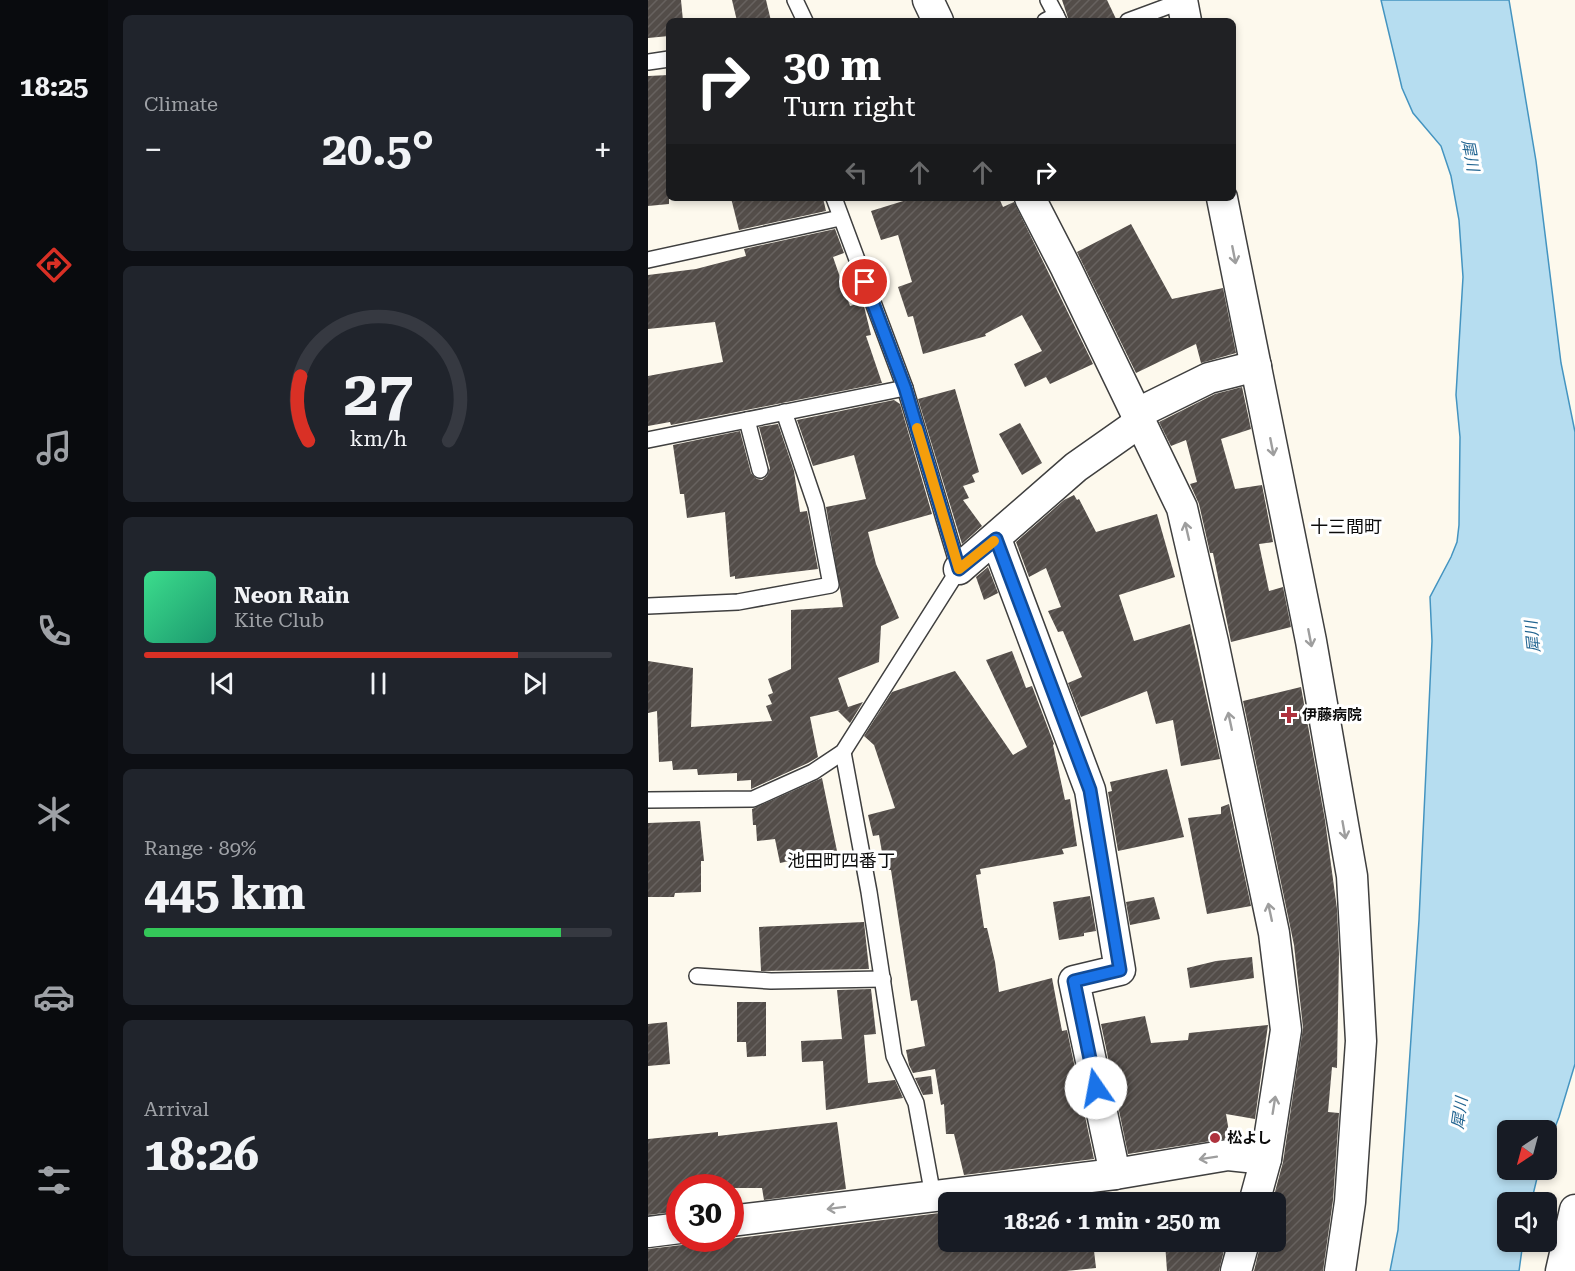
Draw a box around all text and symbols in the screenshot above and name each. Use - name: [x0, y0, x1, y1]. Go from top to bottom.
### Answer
- text: 30 m: [783, 41, 881, 90]
- icon: right: [684, 42, 762, 120]
- text: 18:25: [20, 71, 88, 103]
- text: Turn right: [783, 91, 916, 123]
- text: Climate: [144, 92, 218, 116]
- text: 20.5°: [322, 123, 434, 176]
- text: −: [144, 130, 162, 169]
- text: +: [594, 130, 612, 169]
- water label: 犀川: [1458, 138, 1483, 175]
- icon: left: [840, 156, 873, 189]
- icon: ahead: [903, 156, 936, 189]
- icon: ahead: [966, 156, 999, 189]
- icon: right: [1029, 156, 1062, 189]
- icon: directions: [33, 244, 75, 286]
- one-way arrow: [1228, 246, 1240, 265]
- pin: [839, 256, 890, 307]
- icon: arrive: [848, 265, 881, 298]
- text: 27: [343, 357, 413, 430]
- icon: music: [33, 427, 75, 469]
- text: km/h: [349, 427, 407, 452]
- one-way arrow: [1267, 436, 1278, 456]
- district label: 十三間町: [1310, 516, 1382, 537]
- one-way arrow: [1181, 521, 1192, 541]
- text: Neon Rain: [234, 583, 349, 608]
- text: Kite Club: [234, 608, 324, 632]
- icon: phone: [33, 610, 75, 652]
- water label: 犀川: [1521, 618, 1544, 654]
- one-way arrow: [1305, 627, 1316, 647]
- icon: previous: [206, 667, 239, 700]
- icon: pause: [362, 667, 395, 700]
- icon: next: [518, 667, 551, 700]
- marker: 伊藤病院: [1280, 706, 1298, 724]
- place label: 伊藤病院: [1302, 706, 1362, 724]
- one-way arrow: [1224, 712, 1235, 731]
- icon: climate: [33, 793, 75, 835]
- one-way arrow: [1339, 819, 1350, 839]
- text: Range · 89%: [144, 836, 256, 860]
- district label: 池田町四番丁: [787, 850, 895, 871]
- text: 445 km: [144, 867, 305, 920]
- one-way arrow: [1263, 903, 1275, 922]
- icon: car: [33, 976, 75, 1018]
- position arrow: [1064, 1056, 1128, 1120]
- water label: 犀川: [1448, 1094, 1471, 1130]
- one-way arrow: [1269, 1095, 1280, 1115]
- text: Arrival: [144, 1097, 209, 1121]
- north arrow: [1497, 1120, 1557, 1180]
- map controls: [1497, 1120, 1557, 1252]
- text: 18:26: [144, 1128, 259, 1181]
- place label: 松よし: [1227, 1129, 1272, 1147]
- marker: 松よし: [1208, 1131, 1222, 1145]
- one-way arrow: [1198, 1153, 1218, 1164]
- icon: filters: [33, 1159, 75, 1201]
- speed limit sign: 30: [666, 1174, 744, 1252]
- button: sound: [1497, 1192, 1557, 1252]
- one-way arrow: [827, 1203, 846, 1214]
- text: 18:26 · 1 min · 250 m: [1003, 1209, 1221, 1234]

